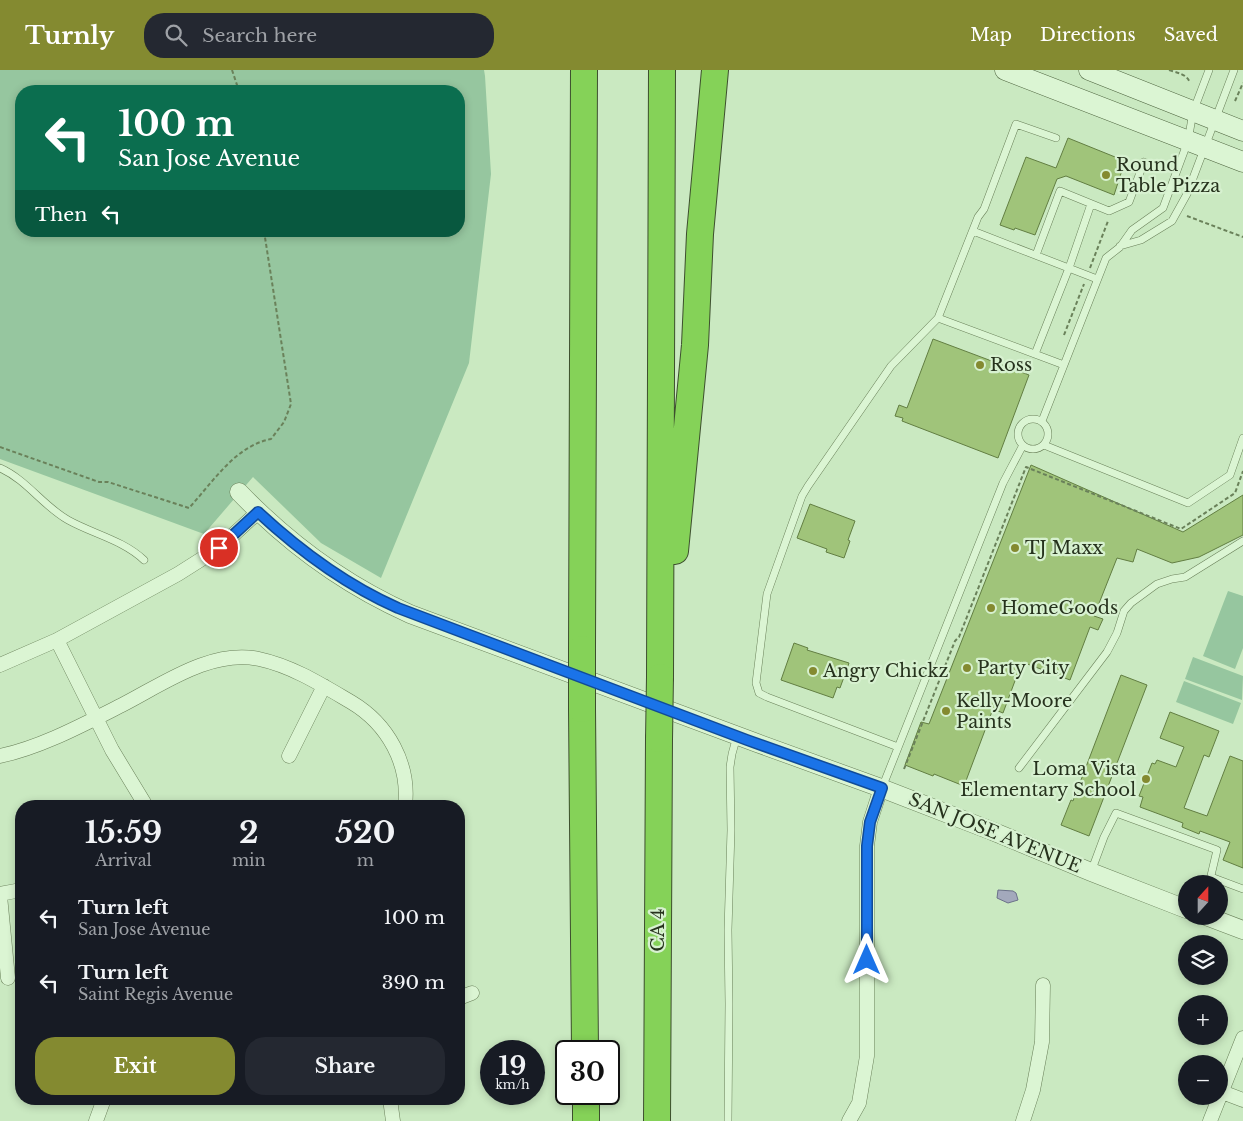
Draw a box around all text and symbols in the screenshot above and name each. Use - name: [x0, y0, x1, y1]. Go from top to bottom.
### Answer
- search box: [144, 13, 494, 58]
- text: Turnly: [25, 21, 114, 50]
- icon: search: [162, 21, 190, 49]
- text: Search here: [202, 24, 317, 47]
- text: Map: [970, 24, 1012, 46]
- text: Directions: [1040, 24, 1136, 46]
- text: Saved: [1164, 24, 1218, 46]
- text: 100 m: [118, 102, 234, 145]
- icon: left: [35, 105, 100, 170]
- text: San Jose Avenue: [118, 145, 300, 172]
- place label: Round Table Pizza: [1116, 154, 1220, 197]
- marker: Round Table Pizza: [1100, 169, 1112, 181]
- icon: left: [97, 200, 125, 228]
- text: Then: [35, 203, 87, 226]
- place label: Ross: [990, 354, 1032, 376]
- marker: Ross: [974, 359, 986, 371]
- pin: [198, 527, 240, 569]
- icon: arrive: [205, 534, 233, 562]
- place label: TJ Maxx: [1025, 537, 1103, 559]
- marker: TJ Maxx: [1009, 542, 1021, 554]
- place label: HomeGoods: [1001, 597, 1118, 619]
- marker: HomeGoods: [985, 602, 997, 614]
- place label: Party City: [977, 657, 1070, 679]
- place label: Angry Chickz: [822, 660, 949, 682]
- marker: Party City: [961, 662, 973, 674]
- marker: Angry Chickz: [807, 665, 819, 677]
- place label: Kelly-Moore Paints: [956, 690, 1072, 733]
- marker: Kelly-Moore Paints: [940, 705, 952, 717]
- place label: Loma Vista Elementary School: [960, 758, 1136, 801]
- marker: Loma Vista Elementary School: [1140, 773, 1152, 785]
- street label: SAN JOSE AVENUE: [905, 788, 1085, 878]
- text: 15:59: [85, 814, 162, 851]
- text: 2: [239, 814, 259, 851]
- text: 520: [335, 814, 395, 851]
- text: Arrival: [95, 850, 152, 870]
- text: min: [232, 850, 266, 870]
- text: m: [357, 850, 374, 870]
- north arrow: [1178, 875, 1228, 925]
- map controls: [1178, 875, 1228, 1105]
- text: Turn left: [78, 896, 169, 919]
- icon: left: [35, 904, 63, 932]
- text: 100 m: [384, 906, 445, 929]
- street label: CA 4: [647, 908, 669, 952]
- text: San Jose Avenue: [78, 919, 210, 939]
- position arrow: [840, 933, 892, 985]
- button: layers: [1178, 935, 1228, 985]
- text: Turn left: [78, 961, 169, 984]
- icon: left: [35, 969, 63, 997]
- text: 390 m: [382, 971, 445, 994]
- text: Saint Regis Avenue: [78, 984, 233, 1004]
- button: +: [1178, 995, 1228, 1045]
- button: Exit: [35, 1037, 235, 1095]
- button: Share: [245, 1037, 445, 1095]
- speed limit sign: 30: [555, 1040, 620, 1105]
- text: 19: [499, 1051, 526, 1082]
- button: −: [1178, 1055, 1228, 1105]
- text: km/h: [495, 1077, 530, 1092]

